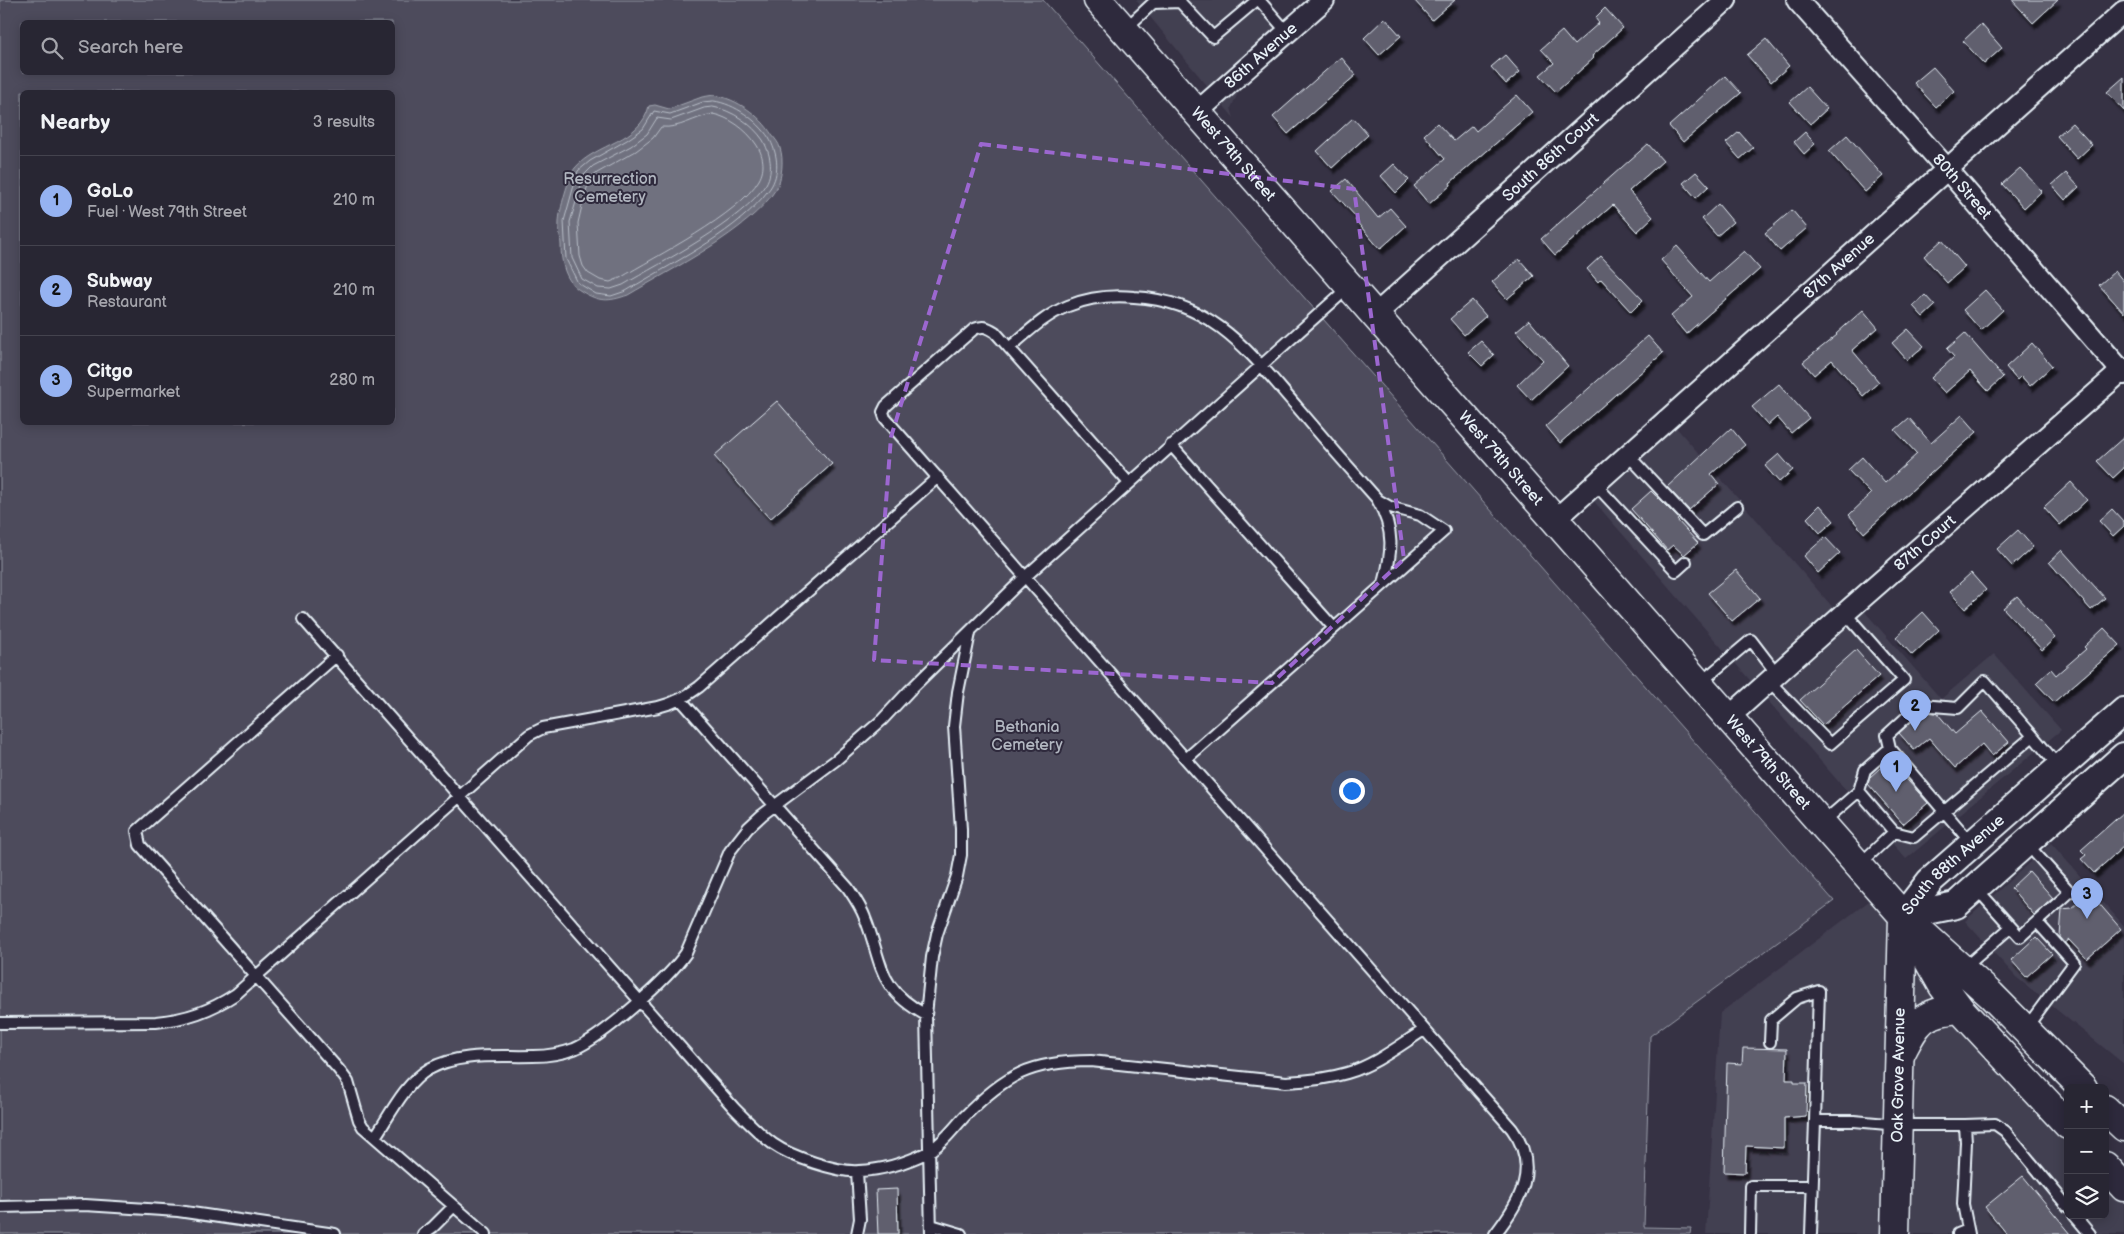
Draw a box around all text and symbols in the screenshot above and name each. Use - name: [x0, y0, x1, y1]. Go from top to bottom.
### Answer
- street label: 86th Avenue: [1220, 18, 1302, 93]
- search box: [20, 20, 395, 75]
- icon: search: [38, 34, 66, 62]
- text: Search here: [78, 36, 183, 59]
- street label: West 79th Street: [1187, 103, 1280, 205]
- street label: South 86th Court: [1499, 109, 1603, 206]
- text: Nearby: [40, 110, 110, 135]
- text: 3 results: [313, 113, 375, 132]
- street label: 80th Street: [1928, 150, 1996, 223]
- park label: Resurrection Cemetery: [563, 170, 657, 207]
- text: GoLo: [87, 180, 133, 203]
- text: 1: [53, 191, 59, 210]
- text: 210 m: [333, 191, 375, 210]
- text: Fuel · West 79th Street: [87, 203, 247, 222]
- street label: 87th Avenue: [1799, 229, 1879, 303]
- text: Subway: [87, 270, 152, 293]
- text: 2: [51, 281, 61, 300]
- text: 210 m: [333, 281, 375, 300]
- text: Restaurant: [87, 293, 167, 312]
- text: Citgo: [87, 360, 133, 383]
- text: 3: [51, 371, 61, 390]
- text: 280 m: [329, 371, 375, 390]
- text: Supermarket: [87, 383, 180, 402]
- street label: West 79th Street: [1454, 407, 1547, 509]
- street label: 87th Court: [1890, 511, 1960, 575]
- pin: 2: [1899, 690, 1931, 731]
- street label: West 79th Street: [1722, 712, 1814, 813]
- park label: Bethania Cemetery: [991, 718, 1063, 755]
- pin: 1: [1880, 751, 1912, 792]
- your location: [1339, 778, 1365, 804]
- street label: South 88th Avenue: [1898, 810, 2009, 919]
- pin: 3: [2071, 878, 2103, 919]
- street label: Oak Grove Avenue: [1888, 1007, 1910, 1142]
- map controls: [2064, 1084, 2109, 1219]
- button: +: [2064, 1084, 2109, 1129]
- button: −: [2064, 1129, 2109, 1174]
- button: layers: [2064, 1174, 2109, 1219]

